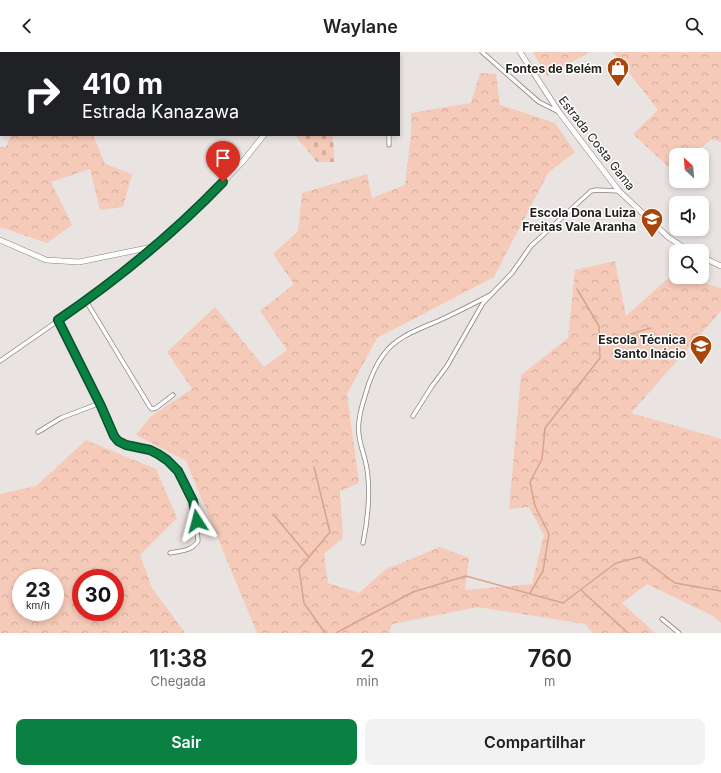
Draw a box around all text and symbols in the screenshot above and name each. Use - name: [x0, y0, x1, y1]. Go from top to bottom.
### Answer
- icon: back: [16, 15, 38, 37]
- icon: search: [683, 15, 705, 37]
- text: Waylane: [323, 16, 398, 37]
- shop icon: Fontes de Belém: [605, 55, 631, 88]
- place label: Fontes de Belém: [505, 61, 602, 76]
- text: 410 m: [82, 67, 163, 101]
- icon: right: [16, 68, 68, 120]
- street label: Estrada Costa Gama: [556, 93, 638, 193]
- text: Estrada Kanazawa: [82, 101, 239, 122]
- pin: [206, 141, 240, 182]
- icon: arrive: [212, 147, 234, 169]
- north arrow: [669, 148, 709, 188]
- map controls: [669, 148, 709, 284]
- button: sound: [669, 196, 709, 236]
- place label: Escola Dona Luiza Freitas Vale Aranha: [522, 205, 636, 234]
- school or university icon: Escola Dona Luiza Freitas Vale Aranha: [639, 206, 665, 239]
- button: search: [669, 244, 709, 284]
- place label: Escola Técnica Santo Inácio: [598, 332, 686, 361]
- school or university icon: Escola Técnica Santo Inácio: [688, 333, 714, 366]
- position arrow: [176, 500, 218, 542]
- speed limit sign: 30: [72, 569, 124, 621]
- text: 23: [25, 578, 51, 602]
- text: km/h: [26, 599, 50, 611]
- text: 11:38: [149, 644, 207, 673]
- text: 2: [360, 644, 375, 673]
- text: 760: [527, 644, 572, 673]
- text: Chegada: [151, 673, 206, 689]
- text: min: [356, 673, 379, 689]
- text: m: [544, 673, 555, 689]
- button: Sair: [16, 719, 357, 765]
- button: Compartilhar: [365, 719, 705, 765]

